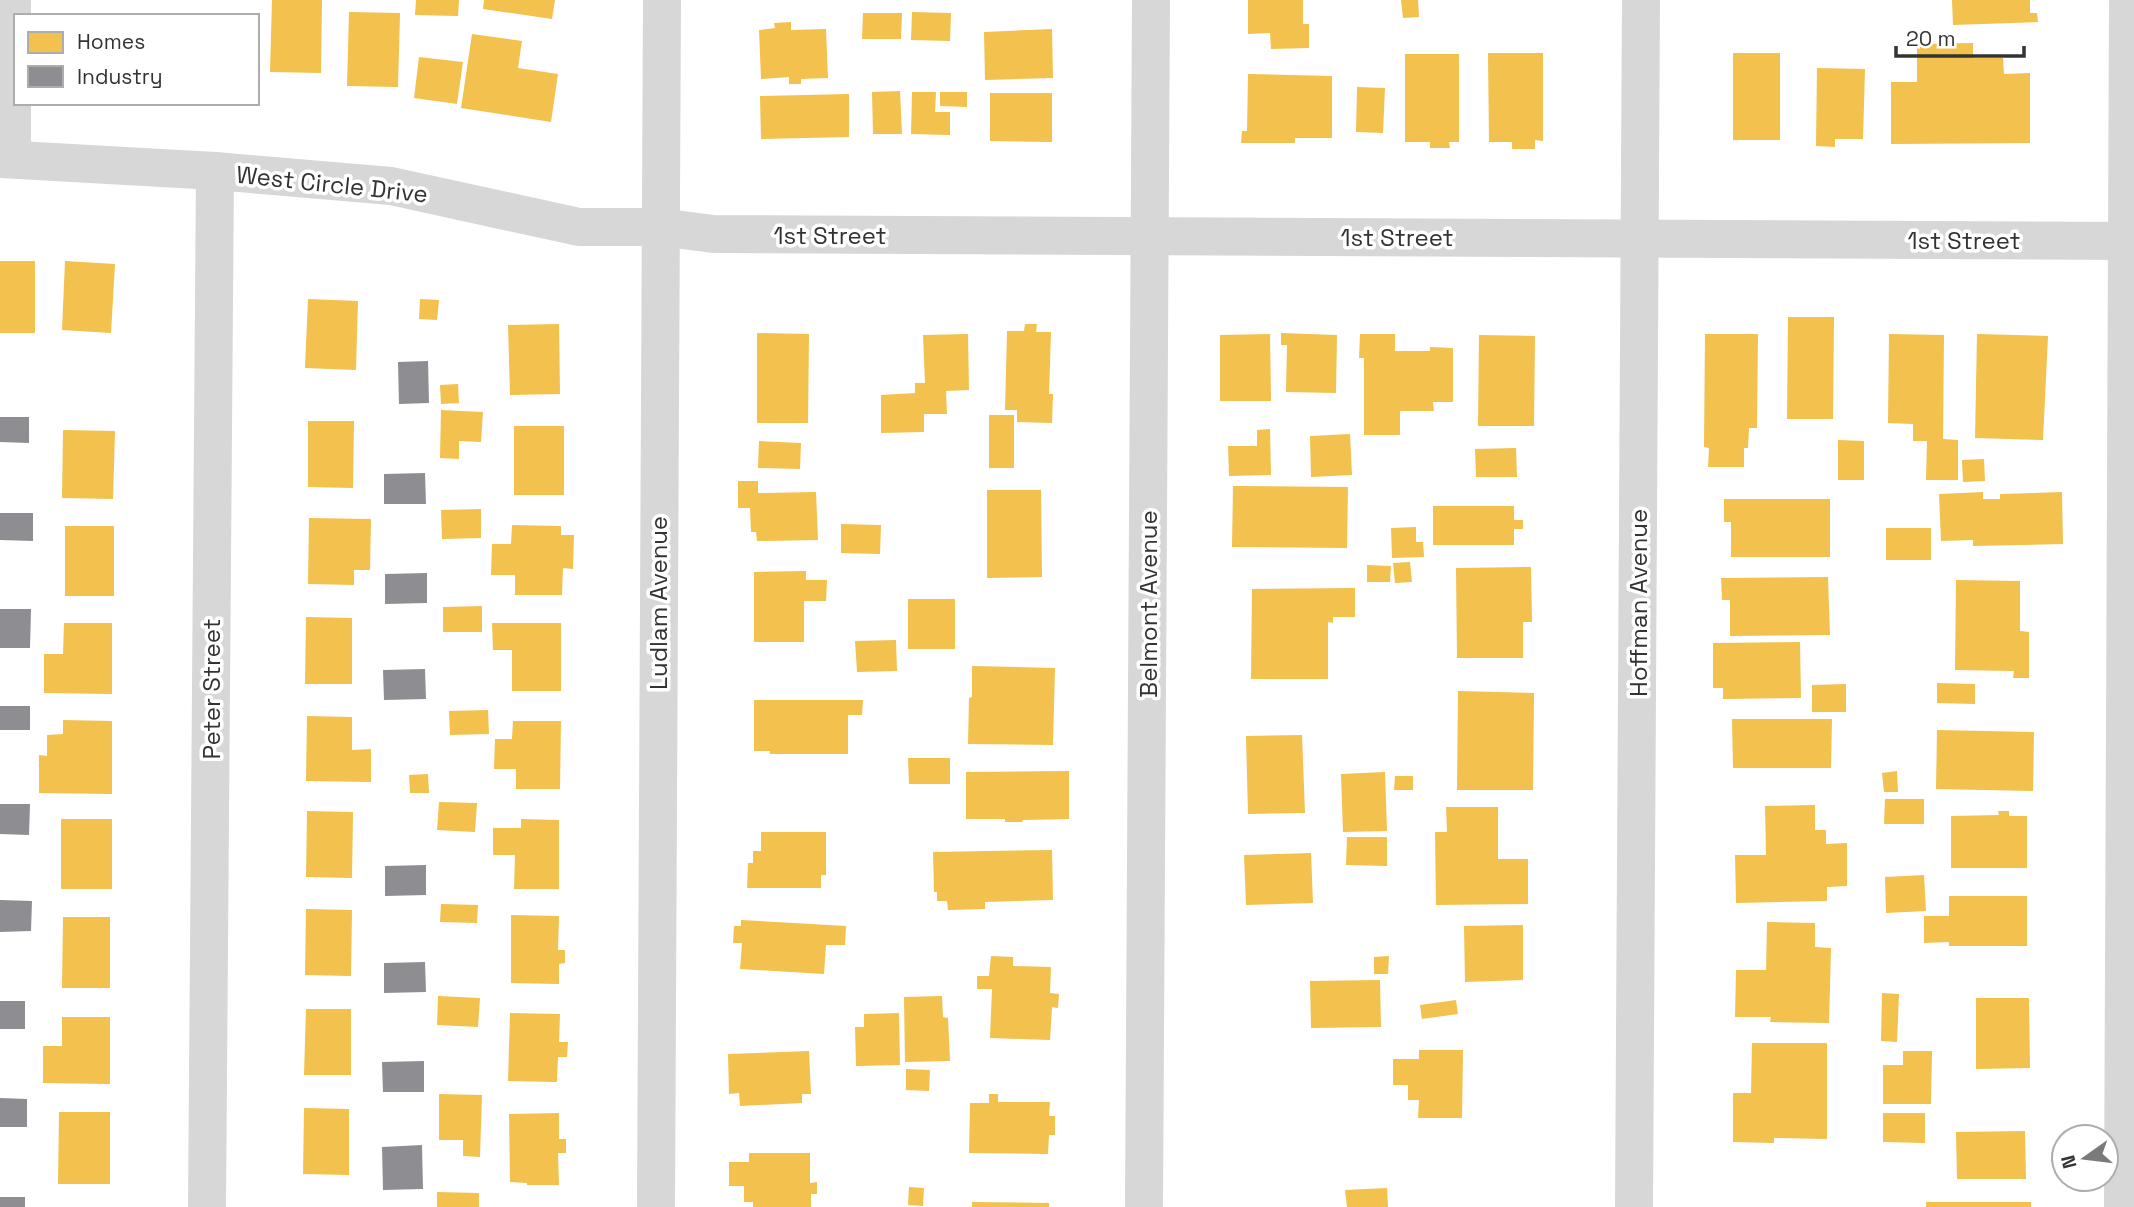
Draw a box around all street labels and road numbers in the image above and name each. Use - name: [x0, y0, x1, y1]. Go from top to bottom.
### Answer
- street label: West Circle Drive: [235, 159, 429, 209]
- street label: 1st Street: [774, 220, 886, 251]
- street label: 1st Street: [1341, 222, 1453, 253]
- street label: 1st Street: [1908, 225, 2020, 256]
- street label: Hoffman Avenue: [1623, 509, 1654, 697]
- street label: Belmont Avenue: [1133, 510, 1164, 698]
- street label: Ludlam Avenue: [643, 516, 674, 690]
- street label: Peter Street: [196, 618, 227, 760]

